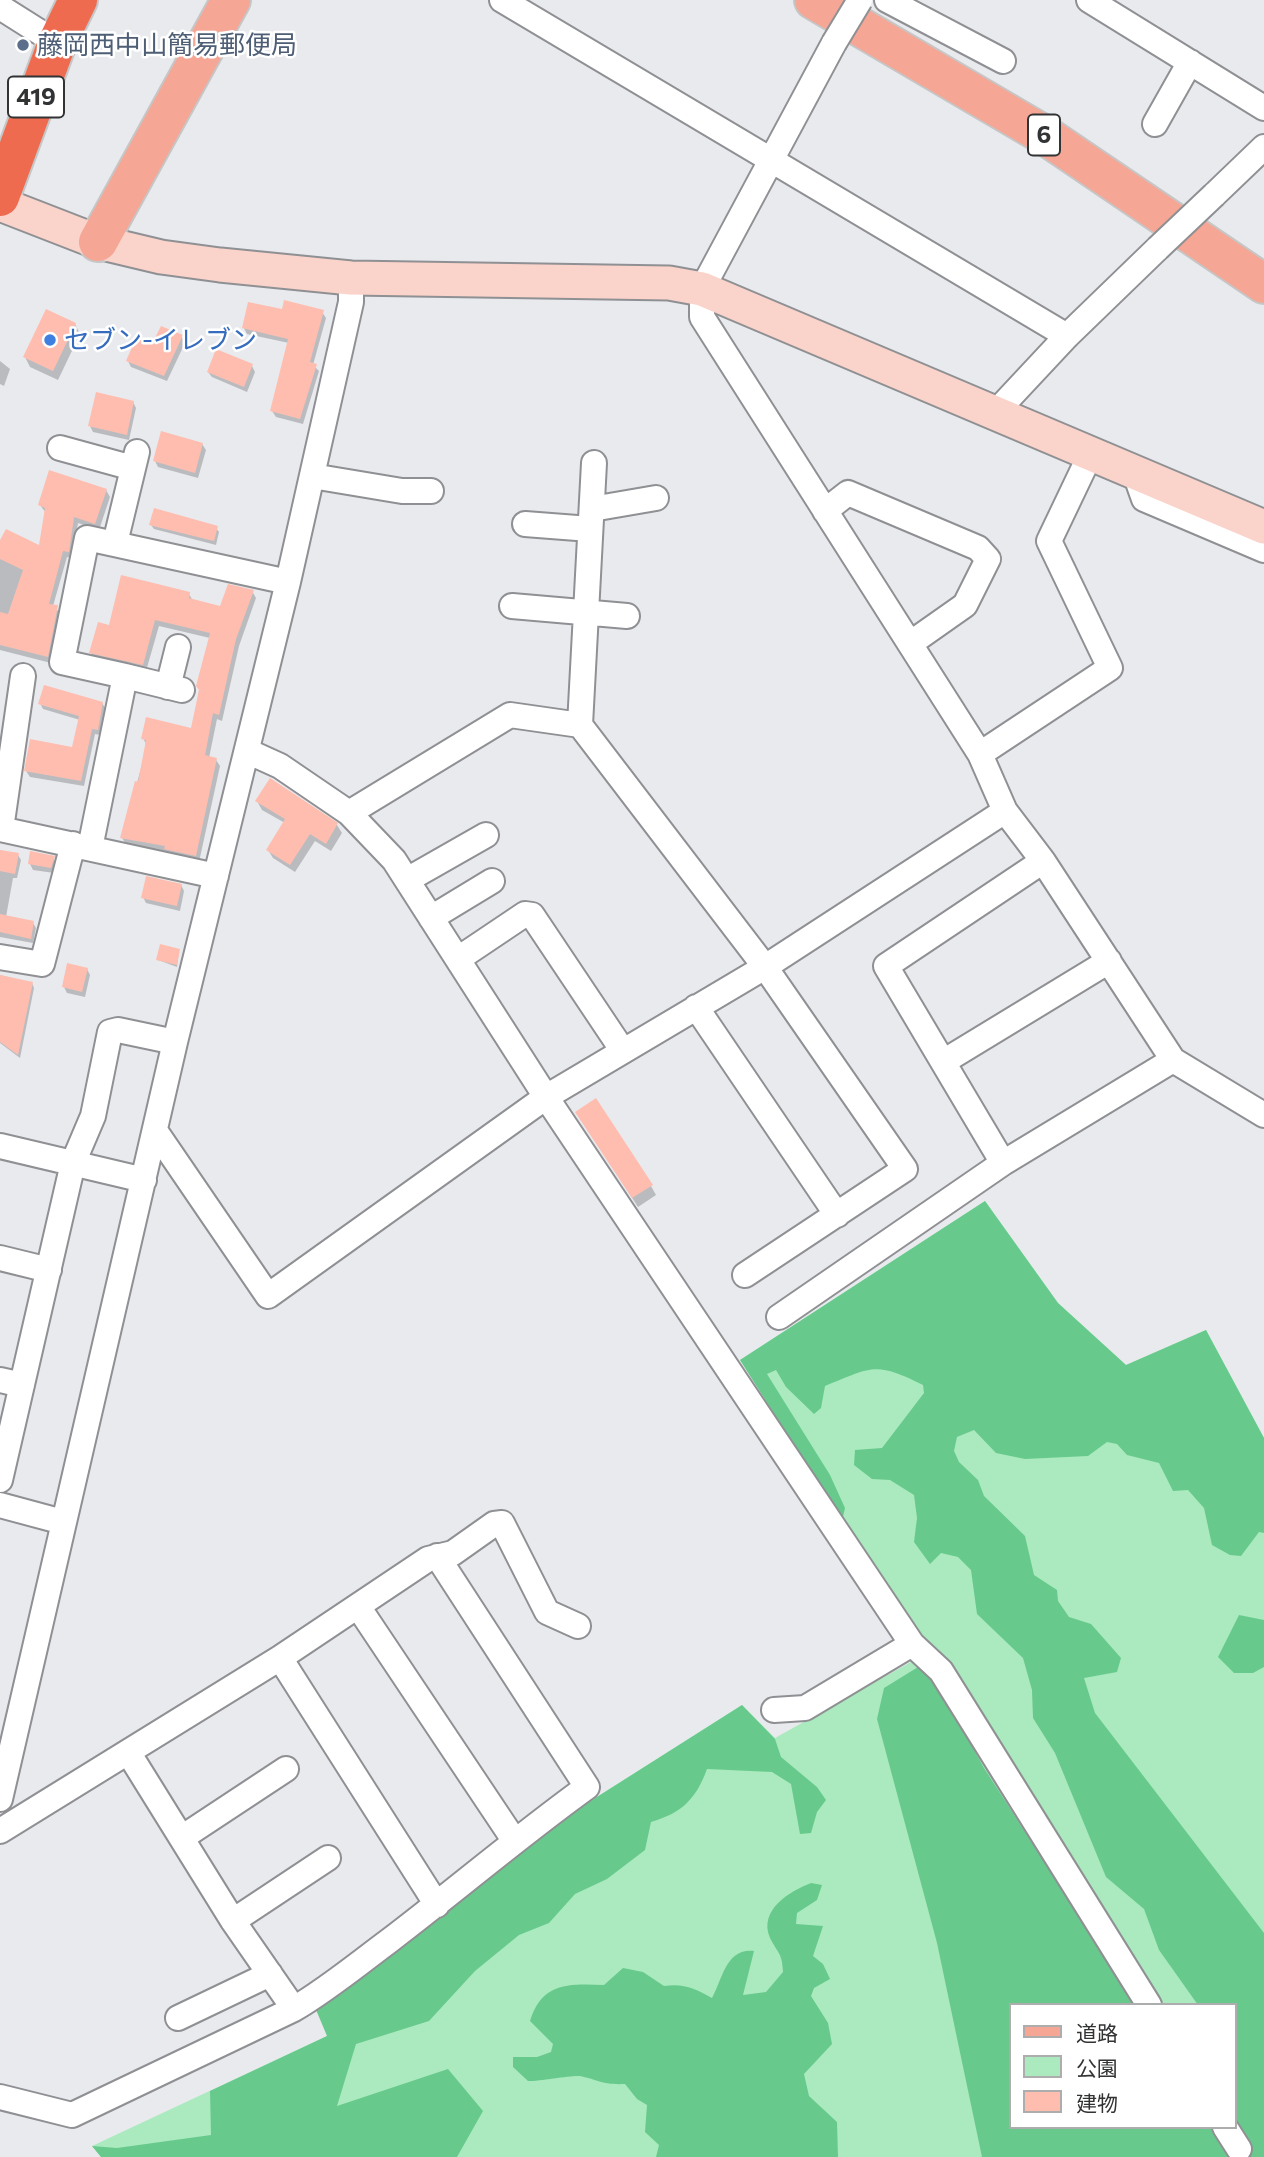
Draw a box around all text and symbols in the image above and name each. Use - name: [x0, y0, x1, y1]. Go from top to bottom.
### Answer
- place label: 藤岡西中山簡易郵便局: [37, 29, 297, 61]
- marker: 藤岡西中山簡易郵便局: [15, 37, 31, 53]
- road number: 419: [8, 76, 64, 118]
- road number: 6: [1028, 114, 1060, 155]
- place label: セブン-イレブン: [64, 324, 257, 356]
- marker: セブン-イレブン: [42, 332, 58, 348]
- legend: [1009, 2003, 1236, 2129]
- text: 道路: [1076, 2020, 1118, 2045]
- text: 公園: [1076, 2055, 1118, 2080]
- text: 建物: [1076, 2090, 1118, 2115]

